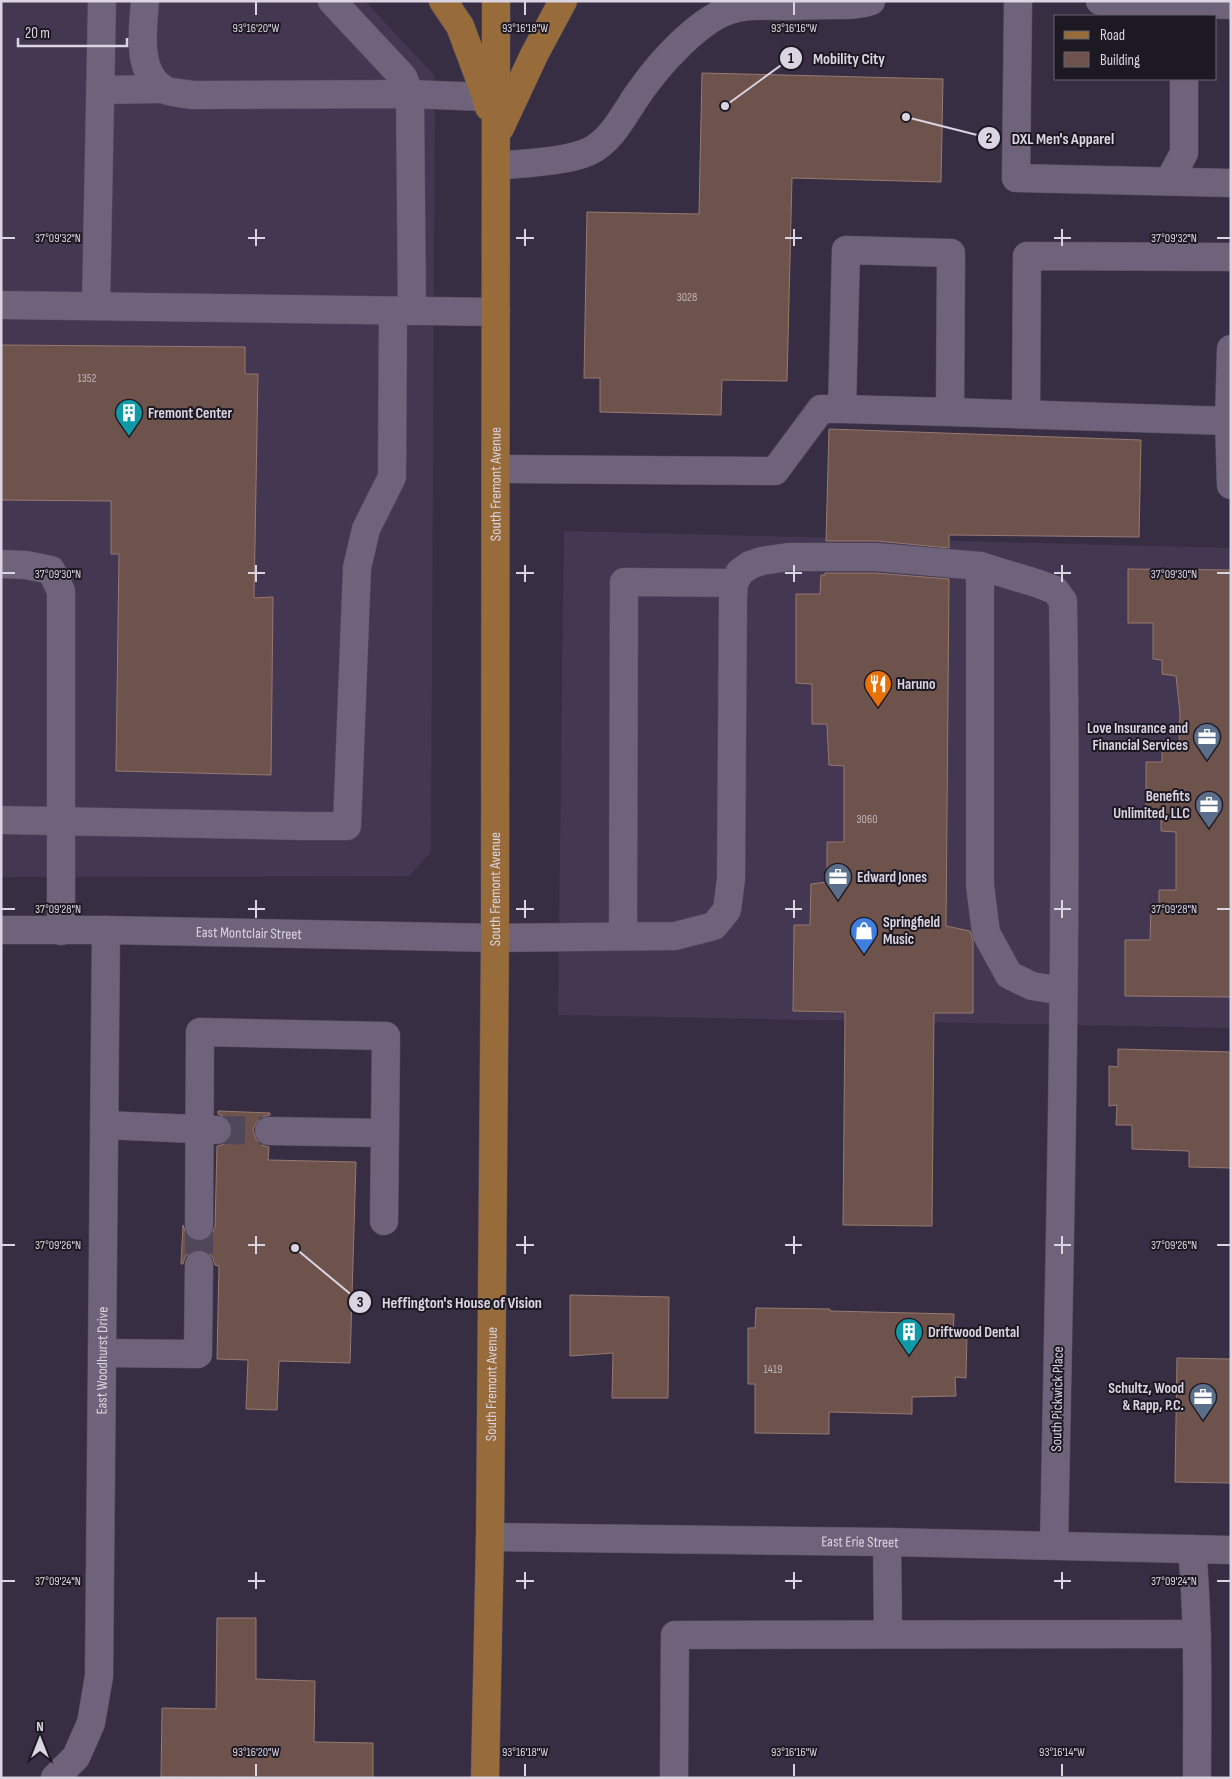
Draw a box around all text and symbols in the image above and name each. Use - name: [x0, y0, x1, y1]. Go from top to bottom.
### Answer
- scale bar: [18, 15, 126, 47]
- legend: [1054, 15, 1217, 80]
- text: 93°16'20"W: [233, 21, 280, 36]
- text: 93°16'18"W: [502, 21, 548, 36]
- text: 93°16'16"W: [771, 21, 817, 36]
- text: 20 m: [25, 24, 50, 43]
- text: Road: [1100, 26, 1125, 45]
- callout: Mobility City: [778, 43, 896, 74]
- text: 1: [788, 49, 794, 68]
- text: Mobility City: [813, 50, 885, 69]
- text: Building: [1100, 51, 1140, 70]
- callout: DXL Men's Apparel: [977, 123, 1124, 154]
- text: 2: [986, 129, 992, 148]
- text: DXL Men's Apparel: [1012, 130, 1114, 149]
- text: 37°09'32"N: [35, 231, 81, 246]
- text: 37°09'32"N: [1151, 231, 1197, 246]
- house number: 3028: [677, 290, 697, 305]
- house number: 1352: [78, 371, 97, 386]
- building icon: Fremont Center: [114, 398, 144, 437]
- place label: Fremont Center: [148, 404, 233, 423]
- street label: South Fremont Avenue: [486, 427, 506, 541]
- text: 37°09'30"N: [35, 567, 81, 582]
- text: 37°09'30"N: [1151, 567, 1197, 582]
- restaurant icon: Haruno: [863, 669, 893, 708]
- place label: Haruno: [897, 675, 936, 694]
- place label: Love Insurance and Financial Services: [1087, 719, 1188, 755]
- office icon: Love Insurance and Financial Services: [1192, 722, 1222, 761]
- place label: Benefits Unlimited, LLC: [1113, 787, 1190, 823]
- office icon: Benefits Unlimited, LLC: [1194, 790, 1224, 829]
- house number: 3060: [857, 812, 878, 827]
- street label: South Fremont Avenue: [486, 832, 505, 946]
- office icon: Edward Jones: [823, 862, 853, 901]
- place label: Edward Jones: [857, 868, 927, 887]
- text: 37°09'28"N: [35, 902, 81, 917]
- text: 37°09'28"N: [1151, 902, 1197, 917]
- place label: Springfield Music: [883, 913, 940, 949]
- shop icon: Springfield Music: [849, 916, 879, 955]
- street label: East Montclair Street: [196, 923, 303, 944]
- text: 37°09'26"N: [35, 1238, 81, 1253]
- text: 37°09'26"N: [1151, 1238, 1197, 1253]
- callout: Heffington's House of Vision: [347, 1287, 552, 1318]
- text: 3: [357, 1293, 364, 1312]
- text: Heffington's House of Vision: [382, 1294, 542, 1313]
- street label: East Woodhurst Drive: [92, 1307, 112, 1415]
- building icon: Driftwood Dental: [894, 1317, 924, 1356]
- place label: Driftwood Dental: [928, 1323, 1019, 1342]
- street label: South Fremont Avenue: [482, 1327, 502, 1441]
- street label: South Pickwick Place: [1047, 1346, 1068, 1452]
- house number: 1419: [764, 1362, 782, 1377]
- place label: Schultz, Wood & Rapp, P.C.: [1108, 1379, 1184, 1415]
- office icon: Schultz, Wood & Rapp, P.C.: [1188, 1382, 1218, 1421]
- street label: East Erie Street: [821, 1532, 899, 1552]
- text: 37°09'24"N: [35, 1574, 81, 1589]
- text: 37°09'24"N: [1151, 1574, 1197, 1589]
- north arrow: [15, 1714, 65, 1764]
- text: N: [36, 1718, 44, 1735]
- text: 93°16'20"W: [233, 1745, 280, 1760]
- text: 93°16'18"W: [502, 1745, 548, 1760]
- text: 93°16'16"W: [771, 1745, 817, 1760]
- text: 93°16'14"W: [1039, 1745, 1085, 1760]

